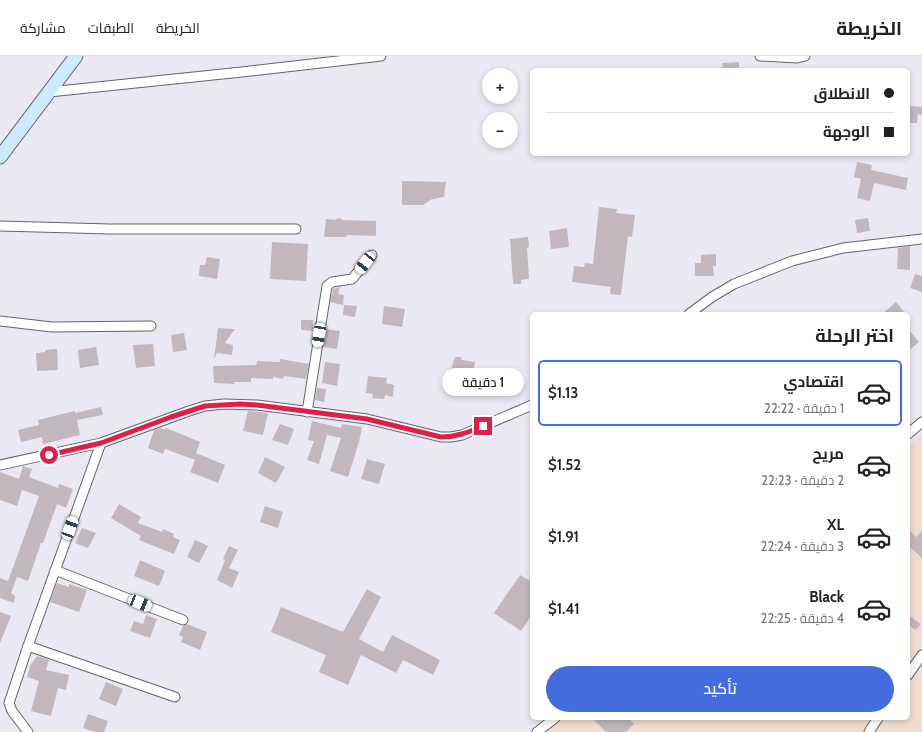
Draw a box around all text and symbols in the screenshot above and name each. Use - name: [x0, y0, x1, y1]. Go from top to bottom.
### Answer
- text: الخريطة: [836, 17, 902, 40]
- text: مشاركة: [20, 19, 66, 37]
- text: الطبقات: [88, 19, 134, 37]
- text: الخريطة: [156, 19, 200, 37]
- map controls: [482, 68, 518, 148]
- button: +: [482, 68, 518, 104]
- text: الانطلاق: [814, 85, 870, 103]
- button: −: [482, 112, 518, 148]
- text: الوجهة: [823, 123, 870, 141]
- car: [353, 250, 377, 276]
- car: [311, 322, 327, 348]
- text: اختر الرحلة: [815, 325, 894, 347]
- callout: 1 دقيقة: [442, 368, 524, 396]
- text: اقتصادي: [784, 373, 844, 391]
- text: 1 دقيقة: [462, 374, 504, 390]
- icon: car: [856, 375, 892, 411]
- text: $1.13: [548, 384, 578, 402]
- text: 1 دقيقة · 22:22: [764, 400, 844, 416]
- route end: [474, 417, 492, 435]
- text: مريح: [812, 445, 844, 463]
- route start: [40, 446, 58, 464]
- icon: car: [856, 447, 892, 483]
- text: $1.52: [548, 456, 581, 474]
- text: 2 دقيقة · 22:23: [761, 472, 844, 488]
- car: [60, 515, 80, 541]
- text: XL: [827, 516, 844, 534]
- icon: car: [856, 519, 892, 555]
- text: $1.91: [548, 528, 579, 546]
- text: 3 دقيقة · 22:24: [761, 538, 844, 554]
- text: Black: [809, 588, 844, 606]
- icon: car: [856, 591, 892, 627]
- car: [127, 593, 153, 613]
- text: $1.41: [548, 600, 580, 618]
- text: 4 دقيقة · 22:25: [761, 610, 844, 626]
- button: تأكيد: [546, 666, 894, 712]

